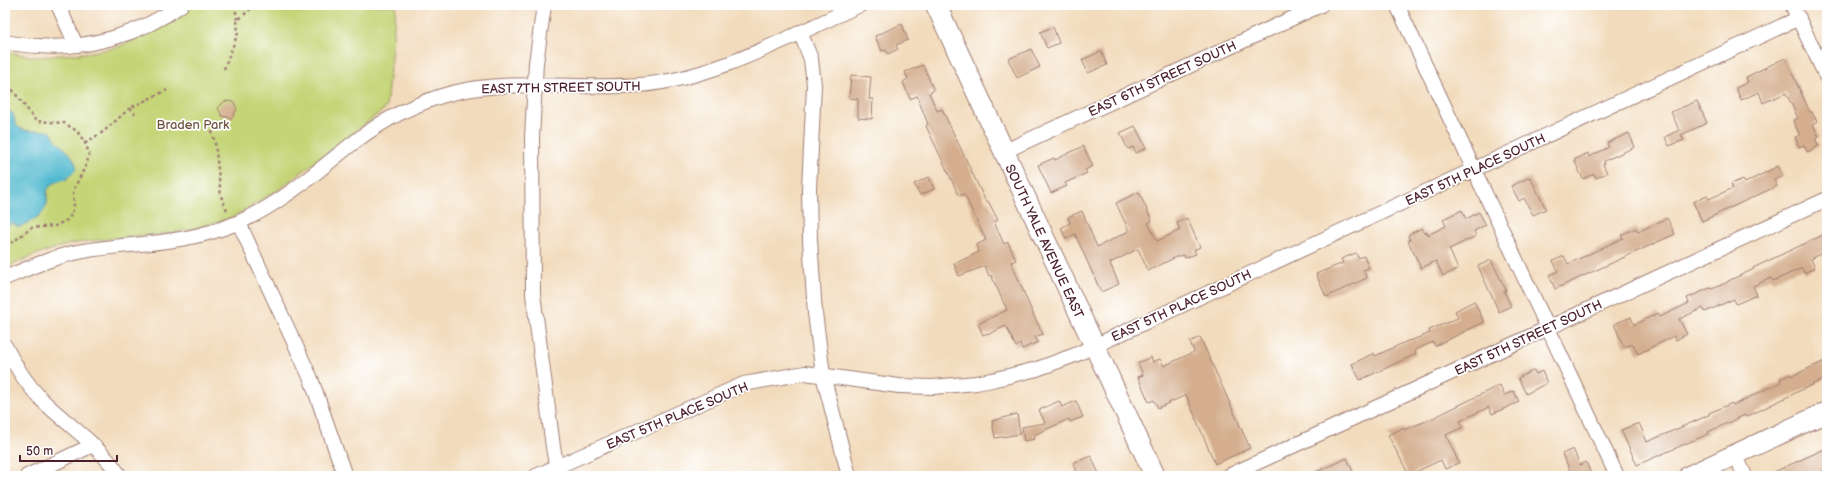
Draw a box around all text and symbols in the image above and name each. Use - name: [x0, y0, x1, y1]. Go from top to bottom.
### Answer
- street label: EAST 6TH STREET SOUTH: [1086, 38, 1239, 120]
- street label: EAST 7TH STREET SOUTH: [481, 79, 641, 97]
- park label: Braden Park: [157, 117, 230, 133]
- street label: EAST 5TH PLACE SOUTH: [1403, 130, 1548, 209]
- street label: SOUTH YALE AVENUE EAST: [1001, 162, 1087, 321]
- street label: EAST 5TH PLACE SOUTH: [1109, 266, 1254, 345]
- street label: EAST 5TH STREET SOUTH: [1452, 297, 1605, 379]
- street label: EAST 5TH PLACE SOUTH: [604, 379, 751, 453]
- scale bar: [20, 437, 117, 463]
- text: 50 m: [26, 444, 53, 459]

